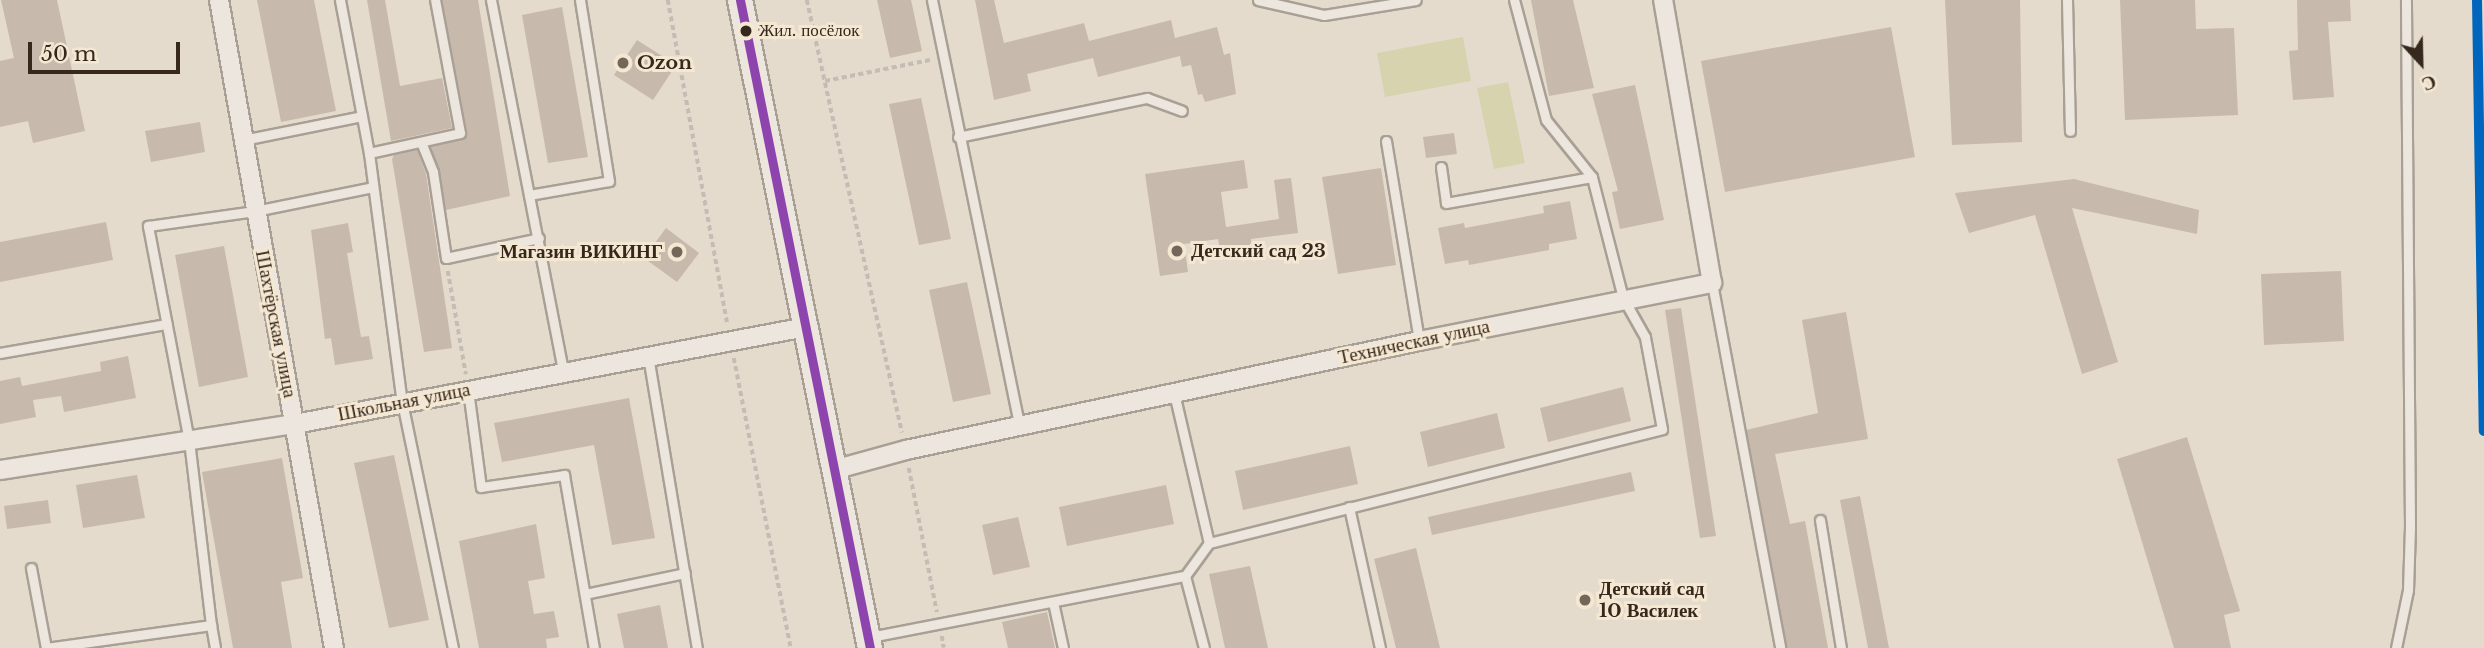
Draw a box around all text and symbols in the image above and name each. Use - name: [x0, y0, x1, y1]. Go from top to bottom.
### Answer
- place label: Жил. посёлок: [759, 21, 860, 41]
- marker: Жил. посёлок: [739, 24, 753, 38]
- scale bar: [32, 28, 184, 72]
- north arrow: [2386, 28, 2456, 98]
- text: 50 m: [41, 41, 96, 67]
- place label: Ozon: [637, 52, 692, 74]
- marker: Ozon: [615, 55, 631, 71]
- text: С: [2418, 70, 2440, 96]
- place label: Детский сад 23: [1191, 240, 1326, 262]
- place label: Магазин ВИКИНГ: [500, 241, 663, 263]
- marker: Детский сад 23: [1169, 243, 1185, 259]
- marker: Магазин ВИКИНГ: [669, 244, 685, 260]
- street label: Шахтёрская улица: [251, 248, 301, 400]
- street label: Техническая улица: [1336, 315, 1492, 369]
- street label: Школьная улица: [336, 378, 472, 426]
- place label: Детский сад 10 Василек: [1599, 578, 1704, 622]
- marker: Детский сад 10 Василек: [1577, 592, 1593, 608]

